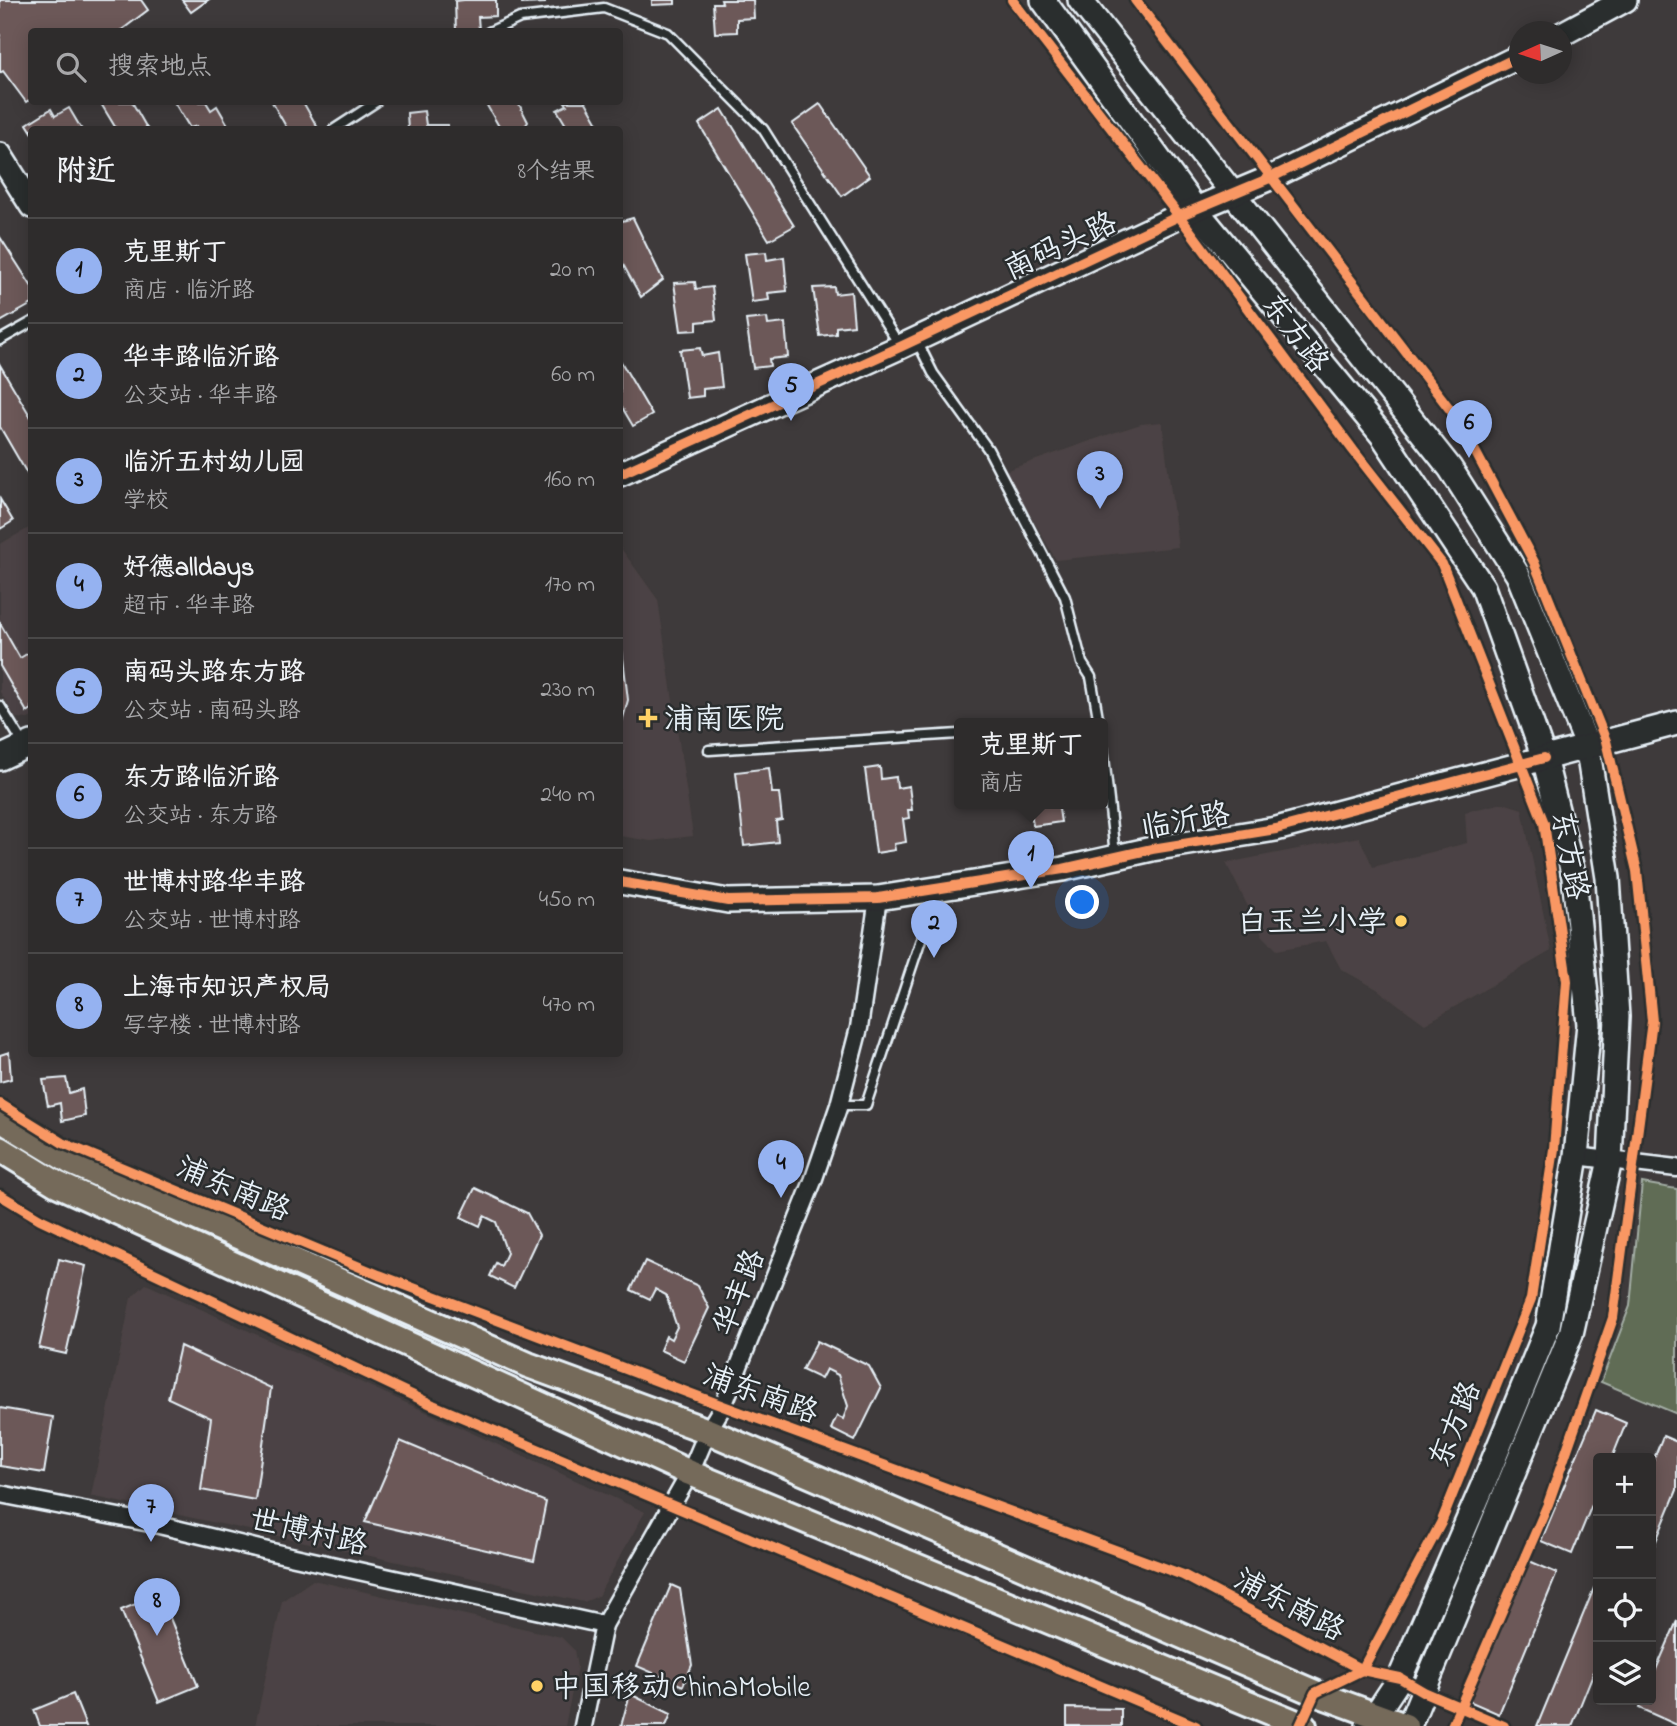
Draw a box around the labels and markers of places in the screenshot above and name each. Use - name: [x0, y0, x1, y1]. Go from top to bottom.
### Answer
- pin: 5: [768, 363, 814, 421]
- pin: 6: [1446, 400, 1492, 458]
- pin: 3: [1077, 451, 1123, 509]
- place label: 浦南医院: [664, 699, 784, 743]
- marker: 浦南医院: [638, 708, 658, 728]
- pin: 1: [1008, 831, 1054, 889]
- pin: 2: [911, 900, 957, 958]
- place label: 白玉兰小学: [1237, 902, 1387, 946]
- marker: 白玉兰小学: [1393, 913, 1409, 929]
- pin: 4: [758, 1140, 804, 1198]
- pin: 7: [128, 1484, 174, 1542]
- pin: 8: [134, 1578, 180, 1636]
- place label: 中国移动ChinaMobile: [551, 1667, 811, 1711]
- marker: 中国移动ChinaMobile: [529, 1678, 545, 1694]

